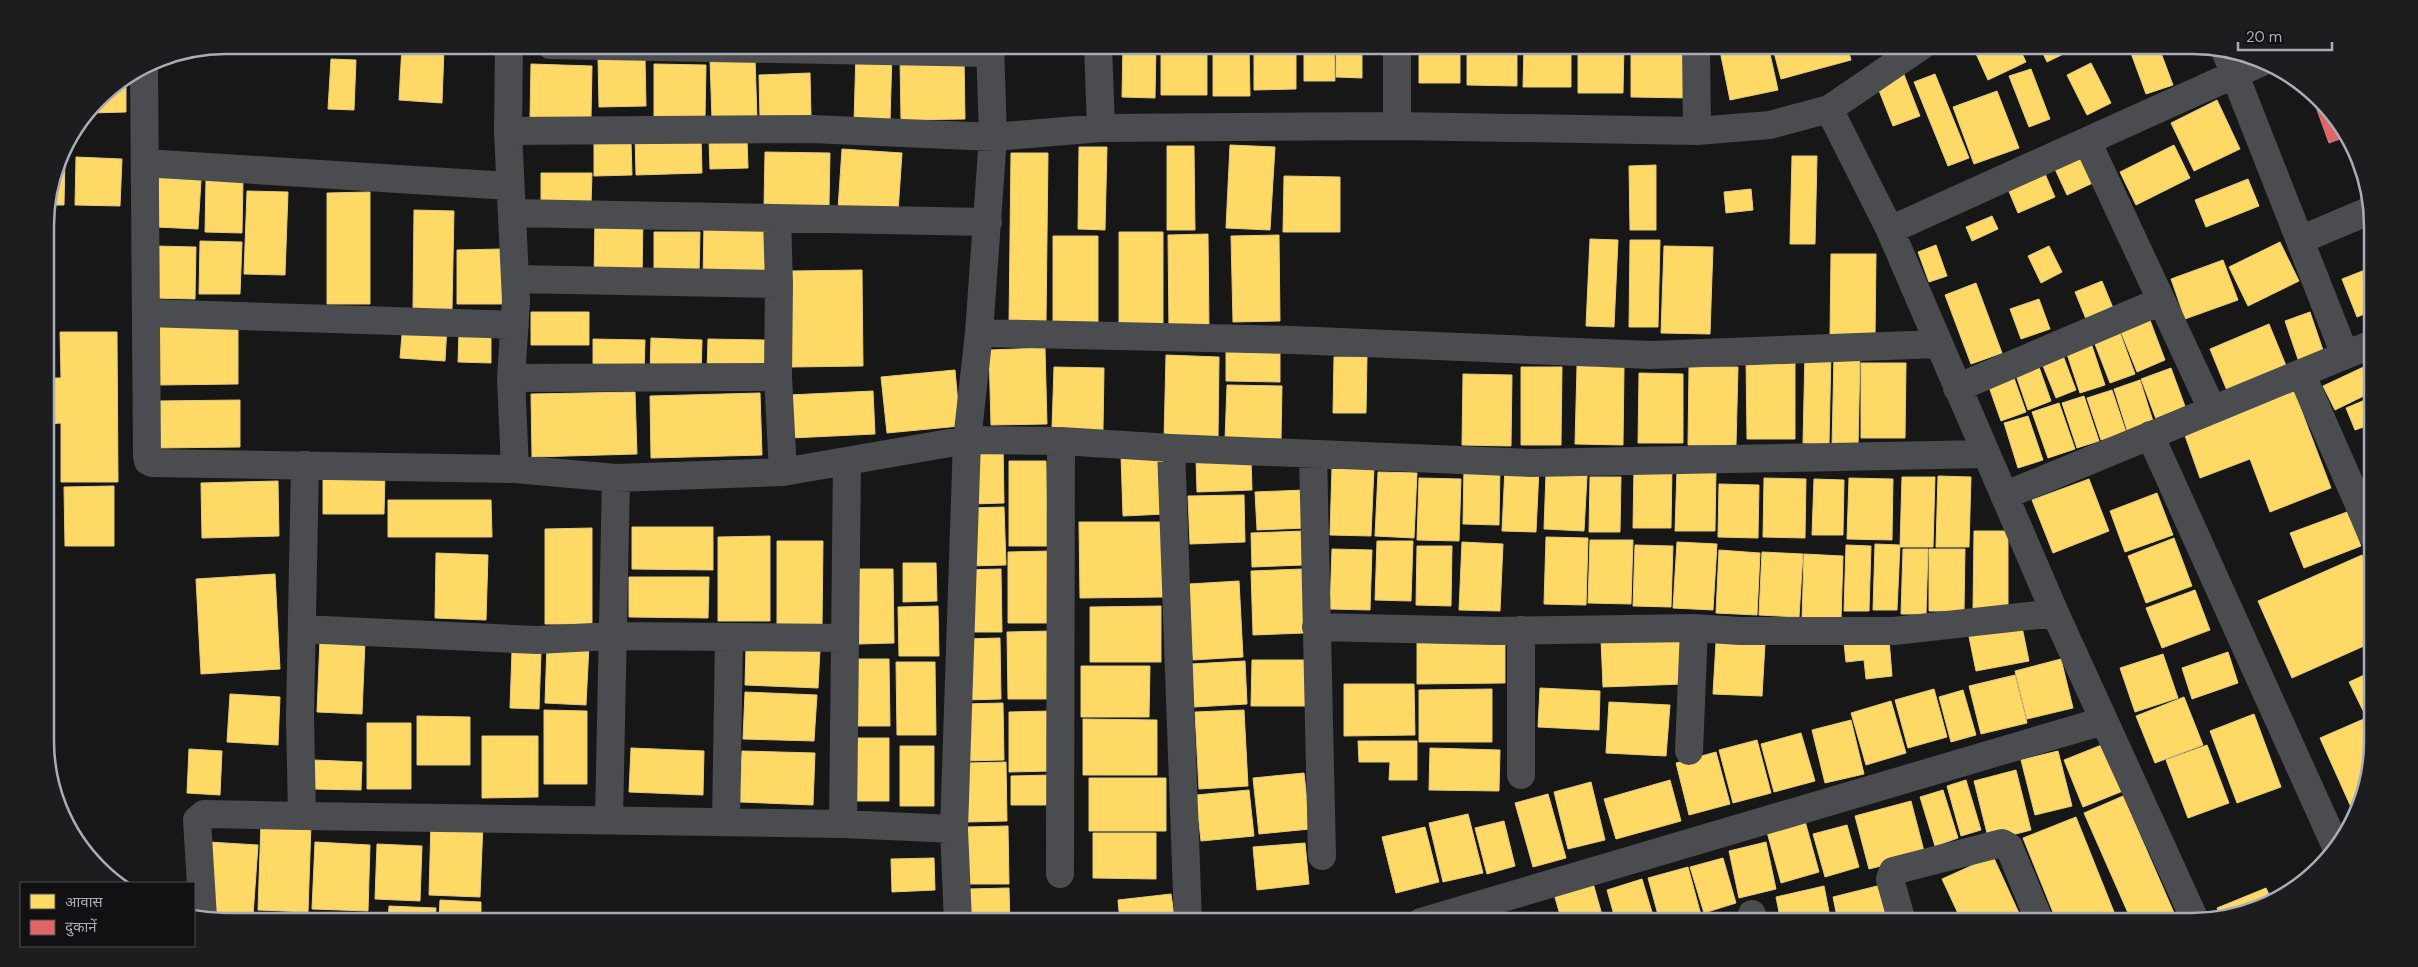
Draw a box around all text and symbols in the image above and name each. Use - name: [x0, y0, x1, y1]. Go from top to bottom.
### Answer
- scale bar: [2238, 20, 2332, 52]
- text: 20 m: [2246, 27, 2282, 47]
- legend: [20, 882, 195, 947]
- text: आवास: [65, 892, 104, 912]
- text: दुकानें: [65, 917, 97, 937]

